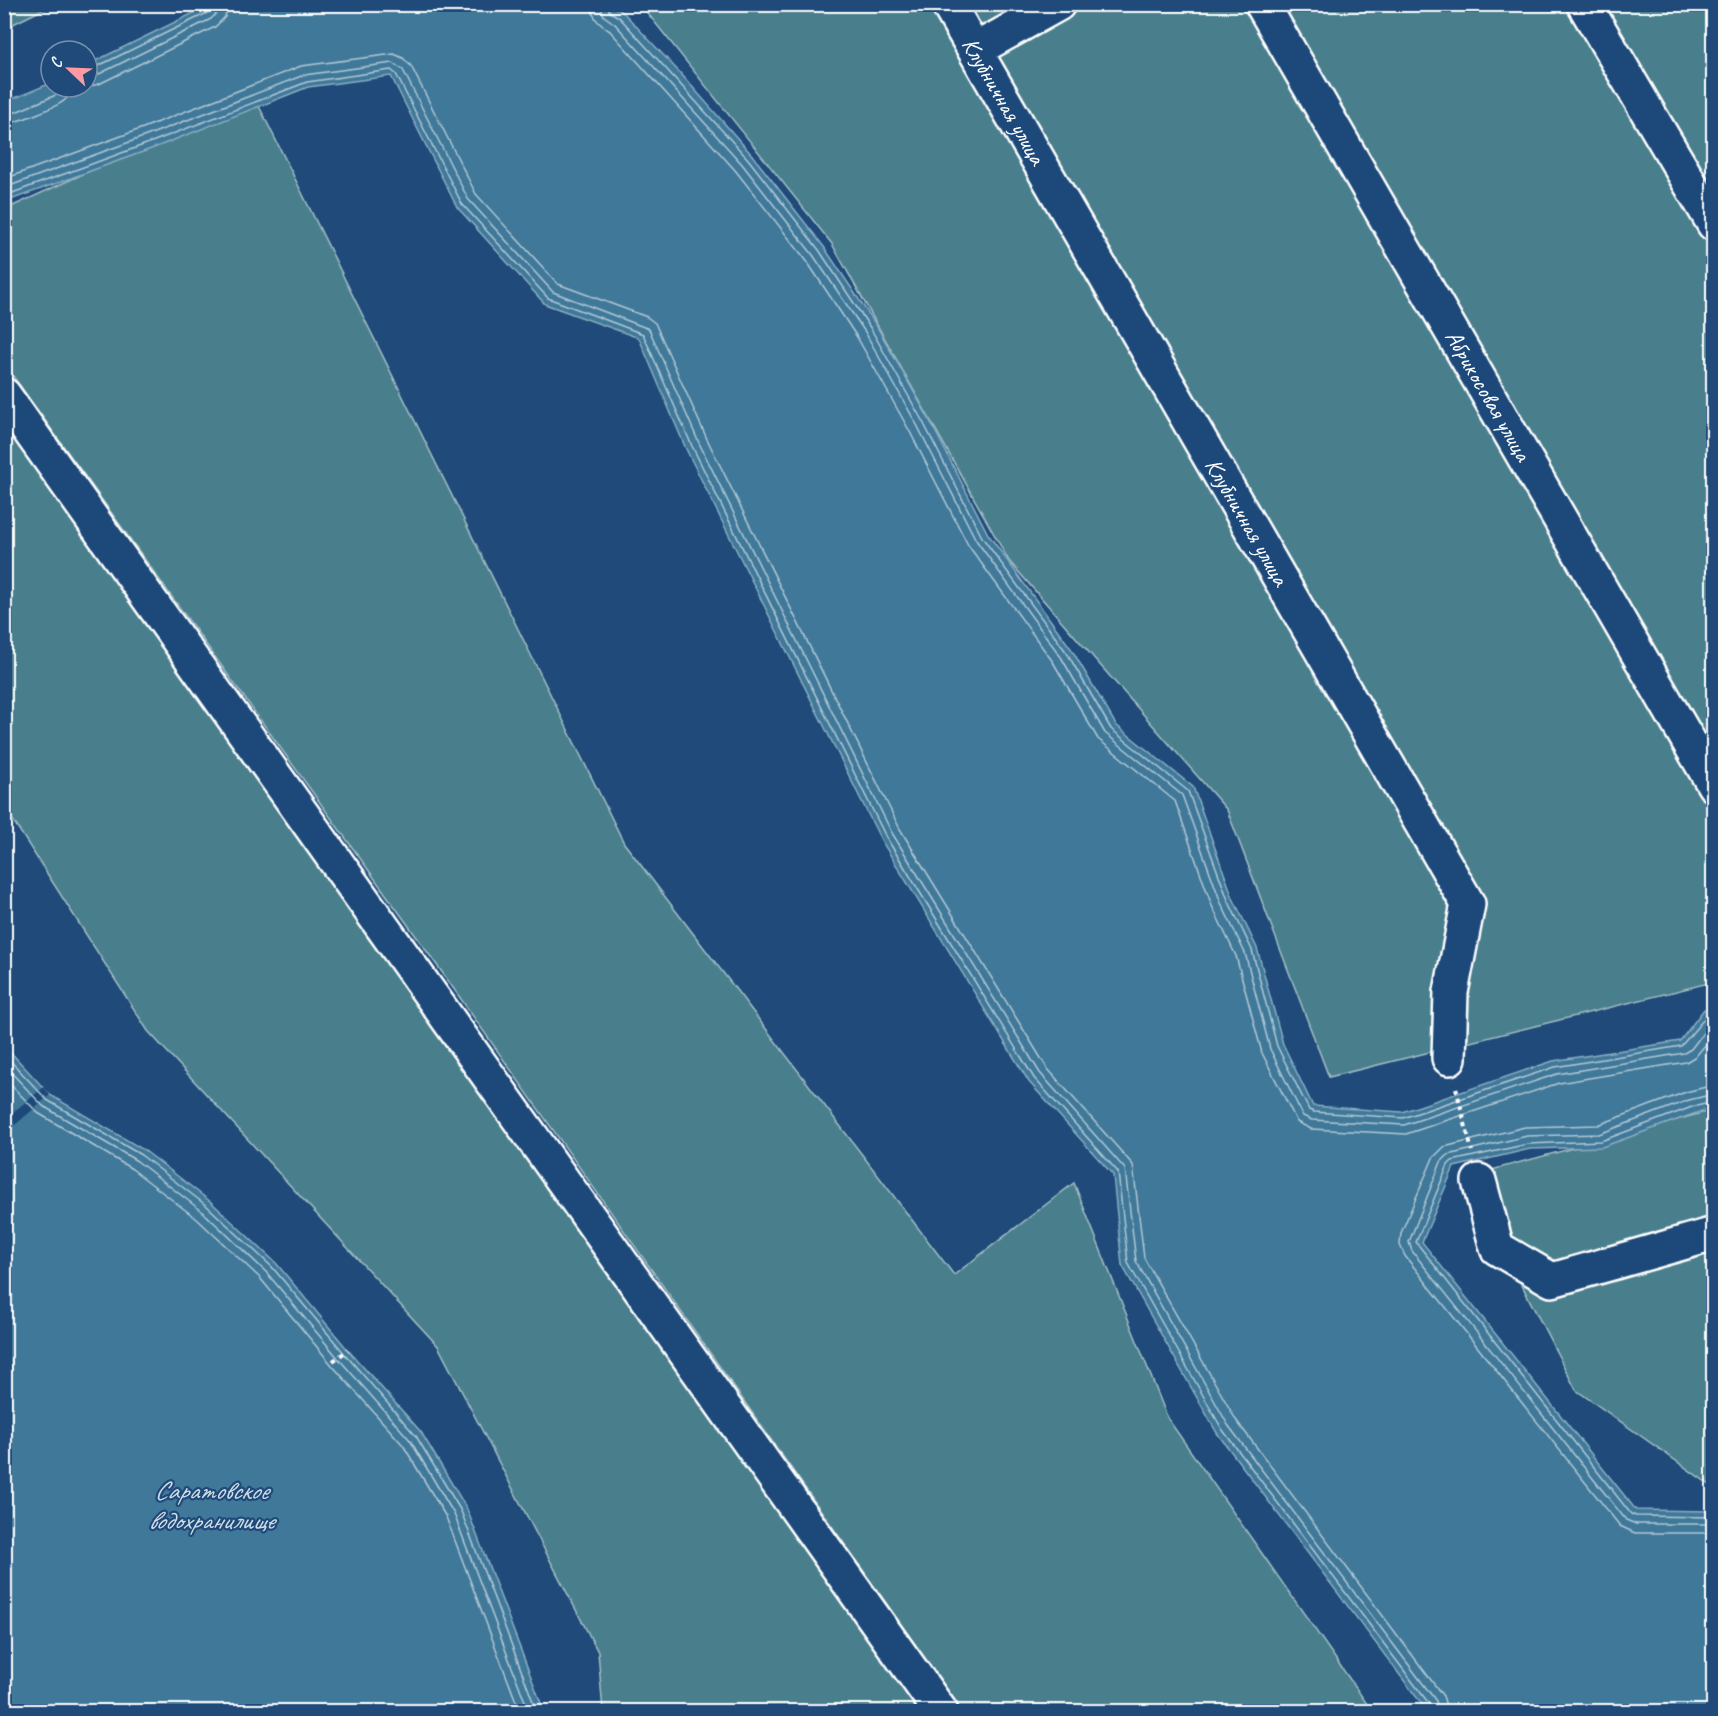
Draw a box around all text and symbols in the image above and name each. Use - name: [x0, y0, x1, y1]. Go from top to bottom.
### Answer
- street label: Клубничная улица: [955, 32, 1053, 171]
- north arrow: [39, 39, 99, 99]
- text: С: [45, 54, 68, 71]
- street label: Абрикосовая улица: [1439, 324, 1539, 467]
- street label: Клубничная улица: [1199, 453, 1297, 592]
- water label: Саратовское водохранилище: [148, 1474, 277, 1537]

